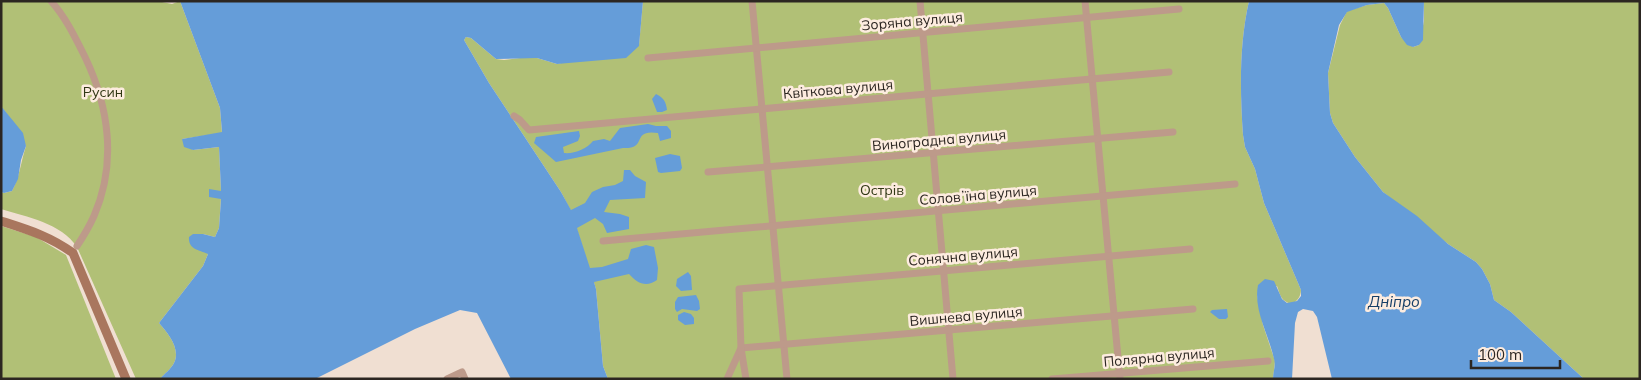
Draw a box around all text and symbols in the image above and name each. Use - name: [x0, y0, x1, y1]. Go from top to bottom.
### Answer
- street label: Зоряна вулиця: [860, 8, 964, 34]
- street label: Квіткова вулиця: [782, 75, 894, 103]
- park label: Русин: [83, 83, 123, 101]
- street label: Виноградна вулиця: [871, 125, 1007, 155]
- park label: Острів: [860, 181, 904, 199]
- street label: Соловʼїна вулиця: [918, 181, 1038, 209]
- street label: Сонячна вулиця: [908, 242, 1018, 270]
- water label: Дніпро: [1367, 292, 1420, 311]
- street label: Вишнева вулиця: [909, 302, 1023, 330]
- scale bar: [1471, 338, 1560, 370]
- street label: Полярна вулиця: [1103, 343, 1215, 371]
- text: 100 m: [1478, 345, 1522, 364]

